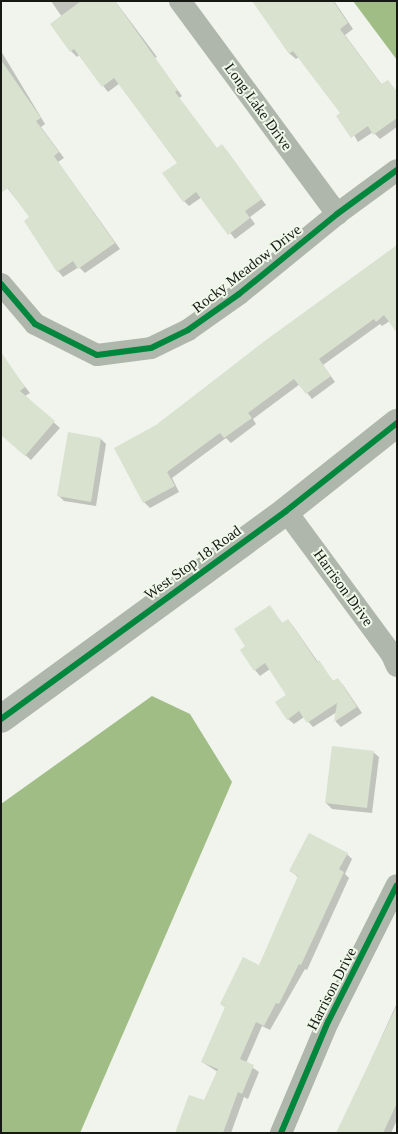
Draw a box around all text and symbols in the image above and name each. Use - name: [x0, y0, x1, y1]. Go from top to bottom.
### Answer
- street label: Long Lake Drive: [220, 60, 296, 154]
- street label: Rocky Meadow Drive: [189, 221, 305, 317]
- street label: West Stop 18 Road: [141, 522, 245, 604]
- street label: Harrison Drive: [309, 546, 377, 630]
- street label: Harrison Drive: [303, 945, 361, 1033]

